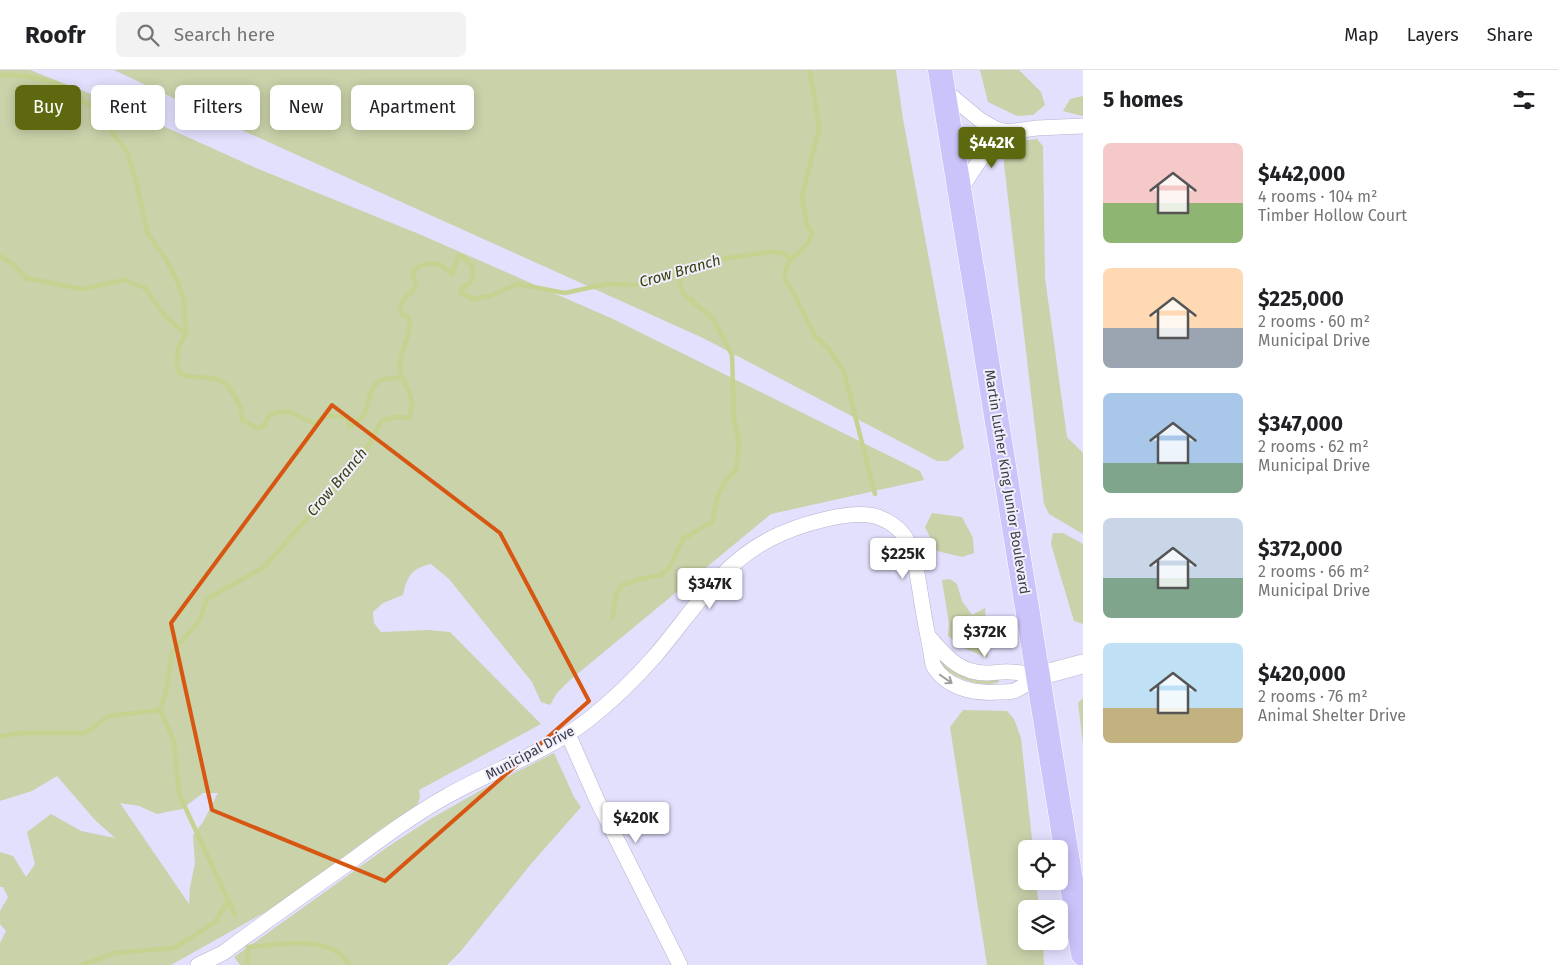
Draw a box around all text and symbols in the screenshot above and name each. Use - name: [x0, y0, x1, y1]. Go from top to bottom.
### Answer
- search box: [116, 12, 466, 57]
- text: Roofr: [25, 21, 86, 49]
- icon: search: [134, 21, 162, 49]
- text: Search here: [174, 23, 275, 46]
- text: Map: [1344, 24, 1379, 46]
- text: Layers: [1407, 24, 1459, 46]
- text: Share: [1487, 24, 1533, 46]
- chip: Buy: [15, 85, 81, 130]
- chip: Rent: [91, 85, 165, 130]
- chip: Filters: [175, 85, 260, 130]
- chip: New: [270, 85, 341, 130]
- chip: Apartment: [351, 85, 474, 130]
- icon: filters: [1510, 86, 1538, 114]
- text: 5 homes: [1103, 87, 1183, 113]
- pin: $442K: [957, 126, 1027, 169]
- text: $442K: [970, 133, 1014, 152]
- text: $442,000: [1258, 161, 1345, 187]
- icon: home: [1143, 163, 1203, 223]
- text: 4 rooms · 104 m²: [1258, 187, 1377, 206]
- text: Timber Hollow Court: [1258, 206, 1407, 225]
- water label: Crow Branch: [637, 251, 723, 291]
- text: $225,000: [1258, 286, 1344, 312]
- icon: home: [1143, 288, 1203, 348]
- text: 2 rooms · 60 m²: [1258, 312, 1370, 331]
- text: Municipal Drive: [1258, 331, 1370, 350]
- street label: Martin Luther King Junior Boulevard: [981, 369, 1033, 595]
- text: $347,000: [1258, 411, 1343, 437]
- icon: home: [1143, 413, 1203, 473]
- text: 2 rooms · 62 m²: [1258, 437, 1369, 456]
- water label: Crow Branch: [303, 444, 371, 520]
- text: Municipal Drive: [1258, 456, 1370, 475]
- text: $372,000: [1258, 536, 1342, 562]
- pin: $225K: [868, 538, 938, 580]
- icon: home: [1143, 538, 1203, 598]
- text: $225K: [881, 544, 925, 563]
- text: 2 rooms · 66 m²: [1258, 562, 1369, 581]
- pin: $347K: [675, 568, 745, 610]
- text: $347K: [688, 574, 732, 593]
- text: Municipal Drive: [1258, 581, 1370, 600]
- pin: $372K: [950, 616, 1020, 658]
- text: $372K: [964, 622, 1006, 641]
- text: $420,000: [1258, 661, 1346, 687]
- icon: home: [1143, 663, 1203, 723]
- one-way arrow: [939, 674, 953, 685]
- text: 2 rooms · 76 m²: [1258, 687, 1368, 706]
- text: Animal Shelter Drive: [1258, 706, 1406, 725]
- street label: Municipal Drive: [483, 722, 577, 784]
- pin: $420K: [601, 802, 671, 844]
- text: $420K: [613, 808, 659, 827]
- map controls: [1018, 840, 1068, 950]
- button: locate: [1018, 840, 1068, 890]
- button: layers: [1018, 900, 1068, 950]

